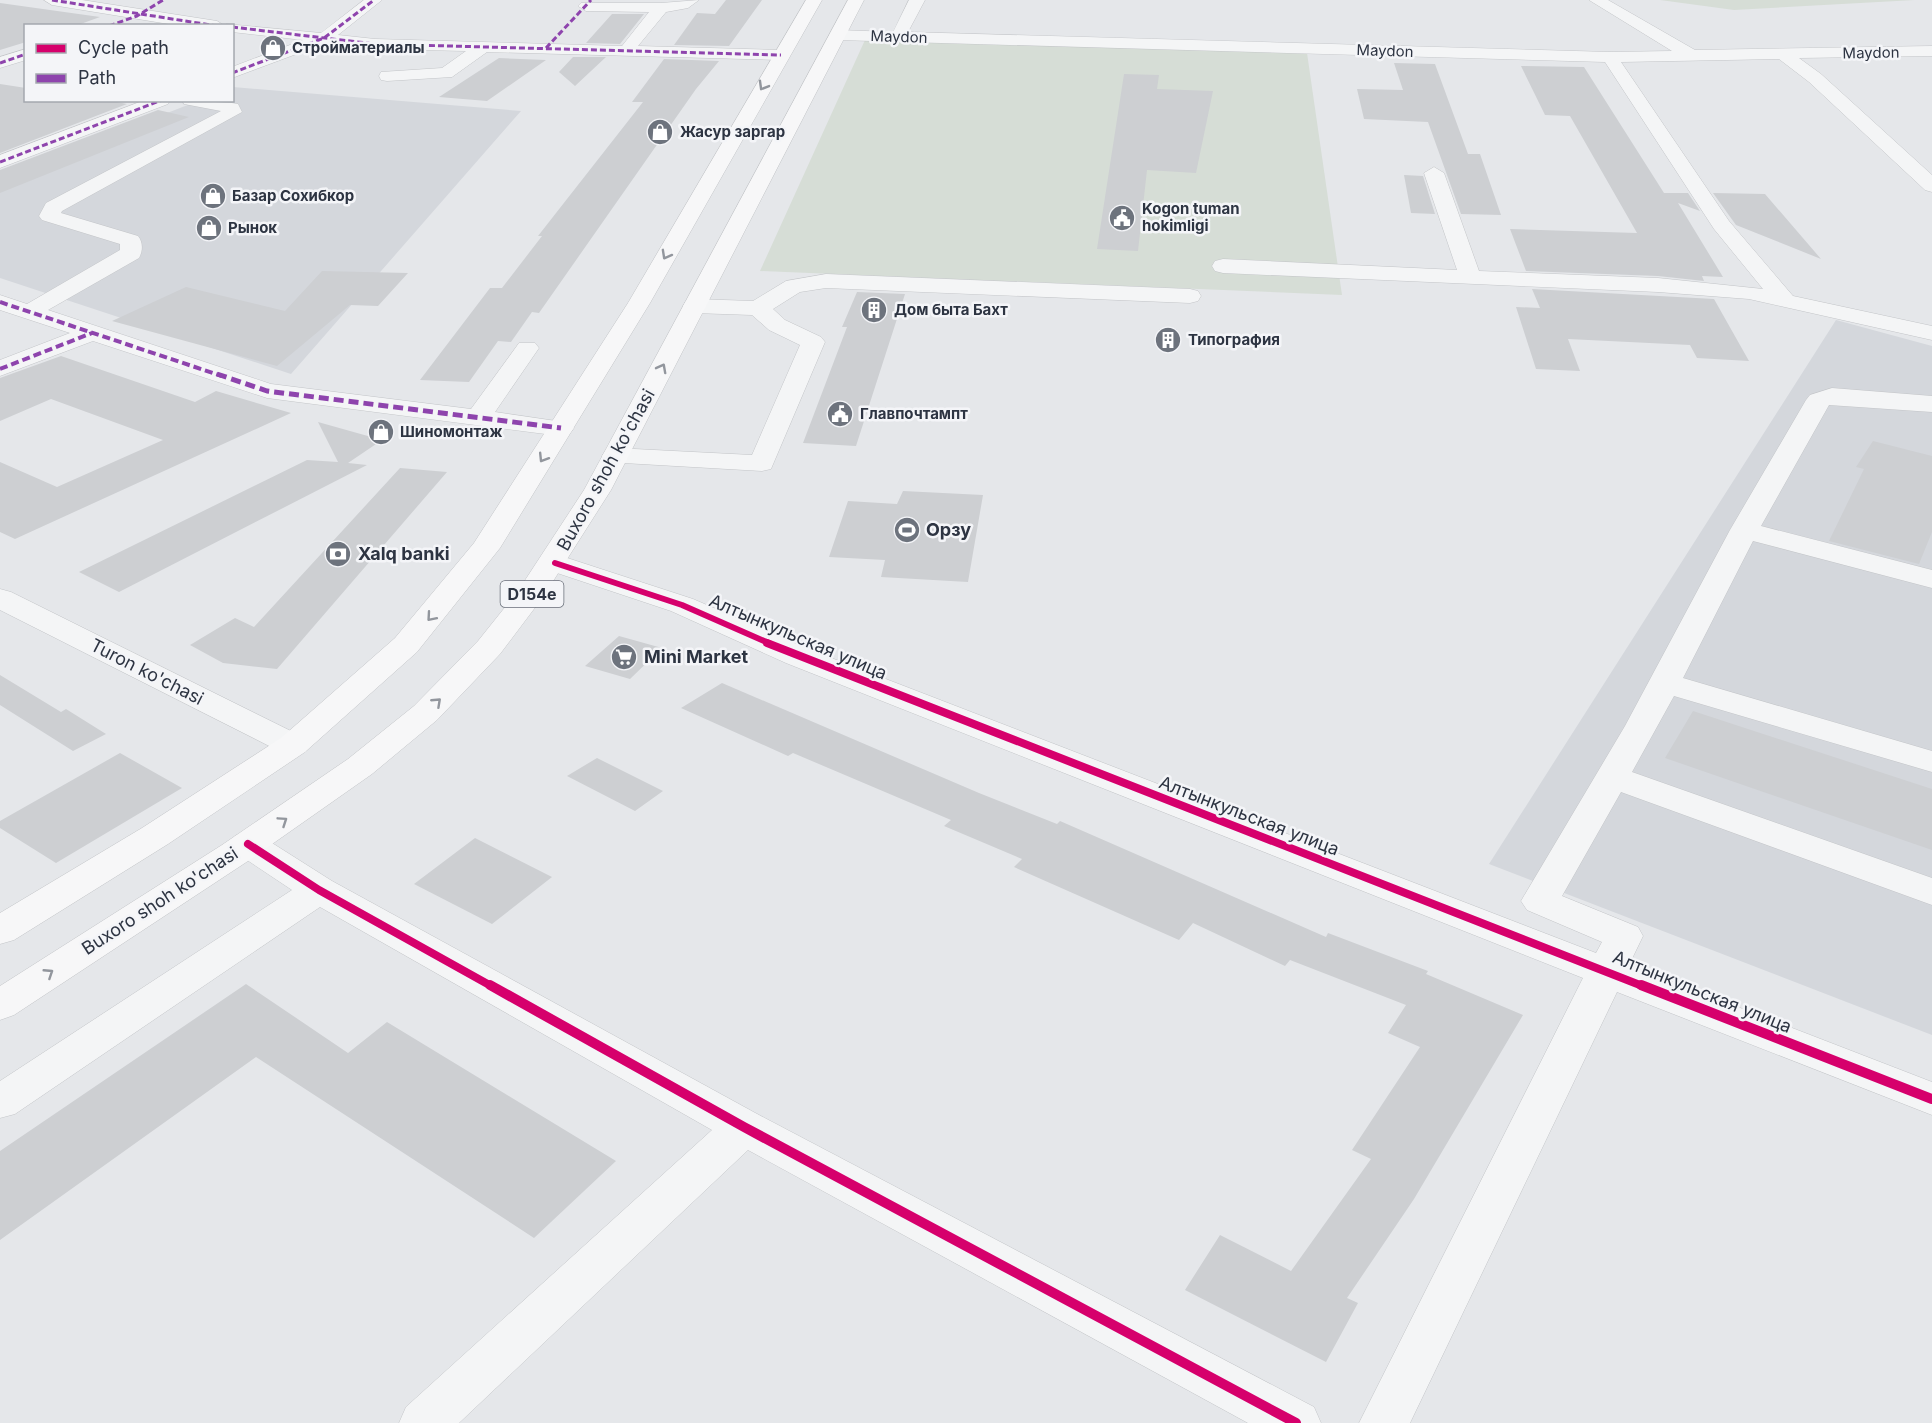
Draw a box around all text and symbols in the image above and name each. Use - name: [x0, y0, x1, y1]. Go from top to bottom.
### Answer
- legend: [24, 24, 234, 102]
- street label: Maydon: [870, 26, 928, 47]
- shop icon: Стройматериалы: [258, 33, 288, 63]
- text: Cycle path: [78, 37, 169, 58]
- place label: Стройматериалы: [292, 38, 425, 57]
- street label: Maydon: [1356, 40, 1414, 61]
- street label: Maydon: [1842, 43, 1900, 62]
- text: Path: [78, 67, 116, 88]
- one-way arrow: [759, 80, 770, 90]
- shop icon: Жасур заргар: [645, 117, 675, 147]
- place label: Жасур заргар: [680, 122, 785, 141]
- shop icon: Базар Сохибкор: [198, 181, 228, 211]
- place label: Базар Сохибкор: [232, 186, 354, 205]
- place label: Kogon tuman hokimligi: [1142, 199, 1240, 235]
- public building icon: Kogon tuman hokimligi: [1107, 203, 1137, 233]
- shop icon: Рынок: [194, 213, 224, 243]
- place label: Рынок: [228, 218, 277, 237]
- one-way arrow: [662, 249, 673, 260]
- building icon: Дом быта Бахт: [859, 295, 889, 325]
- place label: Дом быта Бахт: [894, 300, 1008, 319]
- building icon: Типография: [1153, 325, 1183, 355]
- place label: Типография: [1188, 330, 1280, 349]
- one-way arrow: [655, 364, 666, 374]
- street label: Buxoro shoh ko'chasi: [552, 385, 659, 554]
- public building icon: Главпочтампт: [825, 399, 855, 429]
- place label: Главпочтампт: [860, 404, 968, 423]
- shop icon: Шиномонтаж: [366, 417, 396, 447]
- place label: Шиномонтаж: [400, 422, 503, 441]
- one-way arrow: [538, 452, 550, 462]
- sports icon: Орзу: [892, 515, 922, 545]
- place label: Орзу: [926, 519, 971, 540]
- bank icon: Xalq banki: [323, 539, 353, 569]
- place label: Xalq banki: [358, 543, 450, 564]
- road number: D154e: [500, 581, 564, 607]
- street label: Алтынкульская улица: [706, 590, 890, 684]
- one-way arrow: [427, 610, 438, 621]
- street label: Turon ko'chasi: [87, 634, 207, 709]
- supermarket icon: Mini Market: [609, 642, 639, 672]
- place label: Mini Market: [644, 646, 749, 667]
- one-way arrow: [430, 699, 441, 710]
- street label: Алтынкульская улица: [1156, 771, 1342, 860]
- one-way arrow: [277, 816, 287, 828]
- street label: Buxoro shoh ko'chasi: [78, 842, 242, 959]
- street label: Алтынкульская улица: [1610, 946, 1795, 1037]
- one-way arrow: [42, 969, 53, 980]

